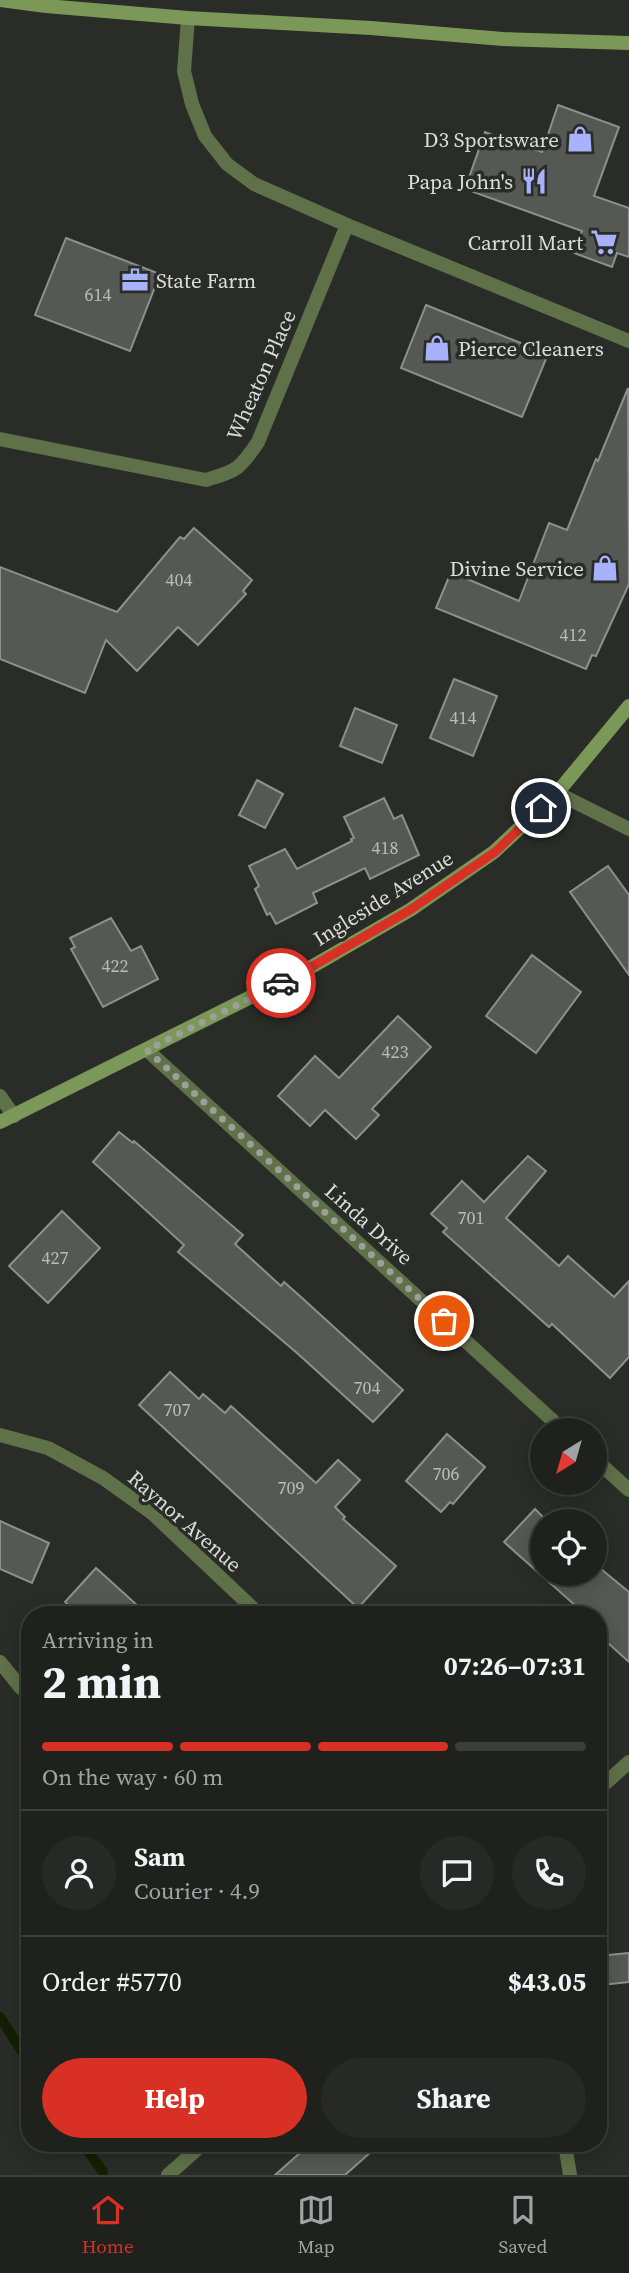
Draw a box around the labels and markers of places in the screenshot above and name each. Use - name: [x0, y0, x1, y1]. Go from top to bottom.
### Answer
- shop icon: D3 Sportsware: [565, 124, 595, 154]
- place label: D3 Sportsware: [423, 125, 559, 154]
- restaurant icon: Papa John's: [519, 166, 549, 196]
- place label: Papa John's: [407, 167, 513, 196]
- supermarket icon: Carroll Mart: [589, 227, 619, 257]
- place label: Carroll Mart: [468, 228, 583, 257]
- office icon: State Farm: [120, 265, 150, 295]
- place label: State Farm: [156, 266, 256, 295]
- shop icon: Pierce Cleaners: [422, 333, 452, 363]
- place label: Pierce Cleaners: [458, 334, 604, 363]
- shop icon: Divine Service: [590, 553, 620, 583]
- place label: Divine Service: [450, 554, 584, 583]
- pin: [511, 778, 571, 838]
- pin: [414, 1291, 474, 1351]

